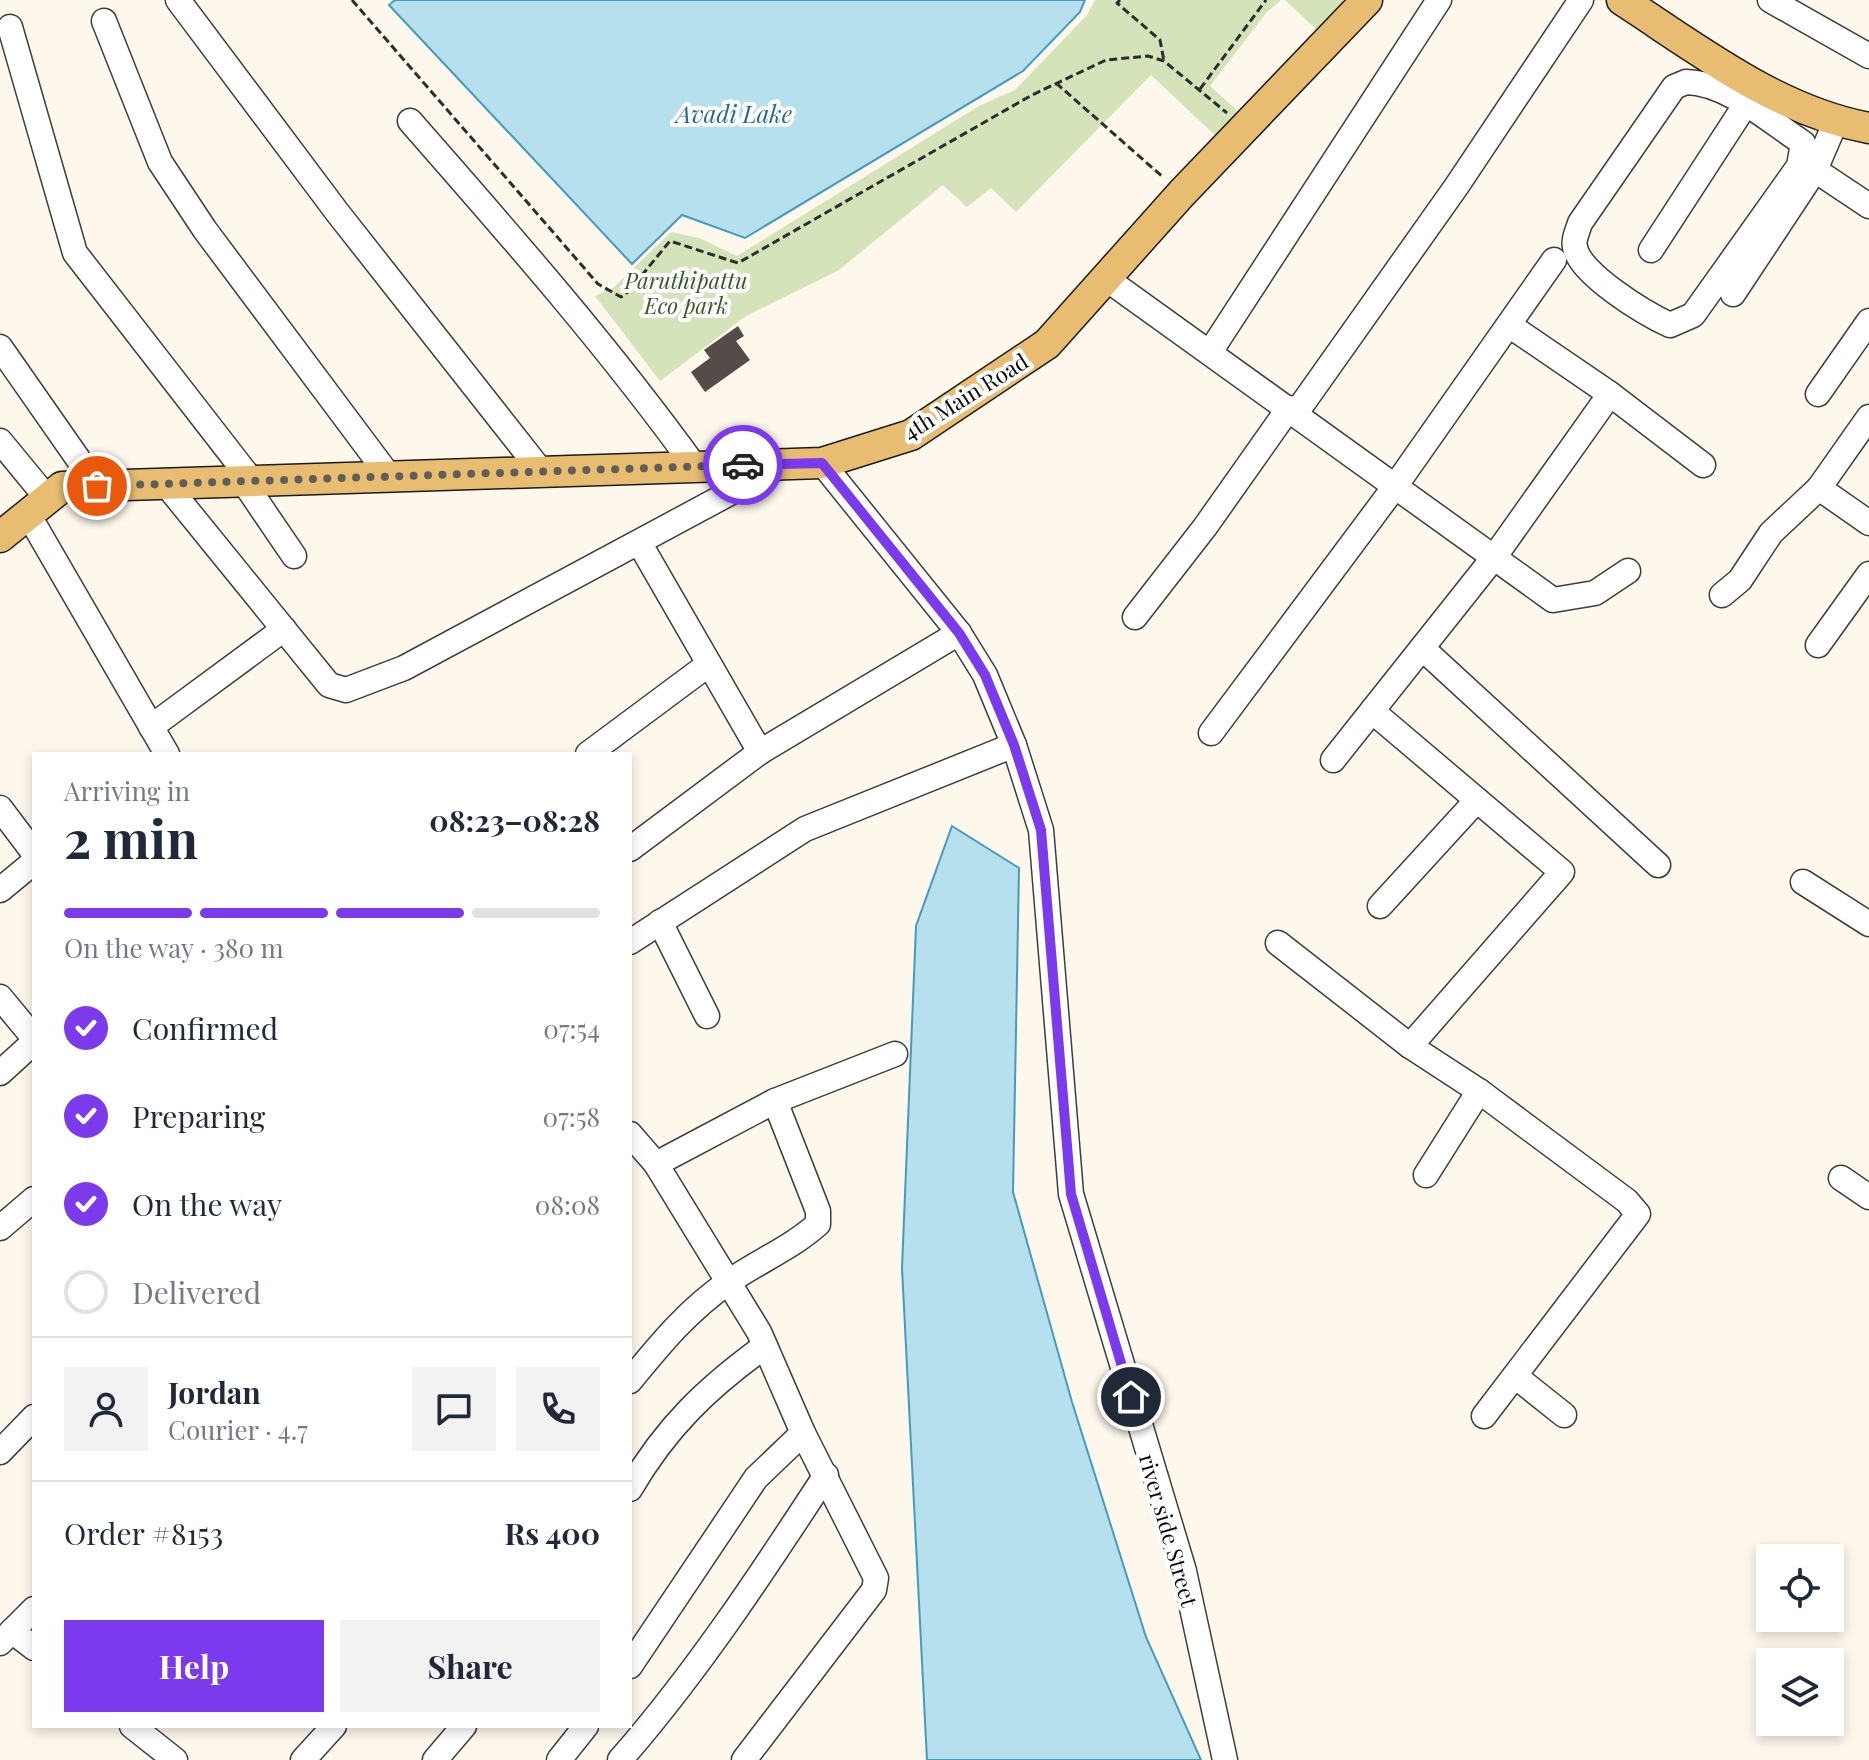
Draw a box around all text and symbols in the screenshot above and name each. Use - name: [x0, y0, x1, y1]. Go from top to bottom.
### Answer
- water label: Avadi Lake: [673, 97, 792, 129]
- park label: Paruthipattu Eco park: [624, 265, 747, 320]
- street label: 4th Main Road: [897, 345, 1033, 446]
- courier: [703, 425, 783, 505]
- icon: car: [721, 443, 765, 487]
- pin: [63, 452, 131, 520]
- icon: bag: [75, 464, 119, 508]
- text: Arriving in: [64, 773, 190, 808]
- text: 08:23–08:28: [429, 800, 600, 840]
- text: 2 min: [64, 803, 198, 872]
- text: On the way · 380 m: [64, 930, 284, 965]
- icon: check: [64, 1006, 108, 1050]
- text: Confirmed: [132, 1008, 278, 1048]
- text: 07:54: [543, 1011, 600, 1046]
- icon: check: [64, 1094, 108, 1138]
- text: Preparing: [132, 1096, 265, 1136]
- text: 07:58: [543, 1099, 600, 1134]
- icon: check: [64, 1182, 108, 1226]
- text: On the way: [132, 1184, 282, 1224]
- text: 08:08: [535, 1187, 600, 1222]
- text: Delivered: [132, 1272, 261, 1312]
- pin: [1097, 1363, 1165, 1431]
- button: person: [64, 1367, 148, 1451]
- button: chat: [412, 1367, 496, 1451]
- button: phone: [516, 1367, 600, 1451]
- text: Jordan: [168, 1372, 261, 1412]
- icon: home: [1109, 1375, 1153, 1419]
- text: Courier · 4.7: [168, 1412, 308, 1447]
- street label: river side Street: [1133, 1450, 1205, 1611]
- text: Order #8153: [64, 1513, 223, 1553]
- text: Rs 400: [505, 1513, 600, 1553]
- map controls: [1756, 1544, 1844, 1736]
- button: locate: [1756, 1544, 1844, 1632]
- button: Help: [64, 1620, 324, 1712]
- button: Share: [340, 1620, 600, 1712]
- button: layers: [1756, 1648, 1844, 1736]

